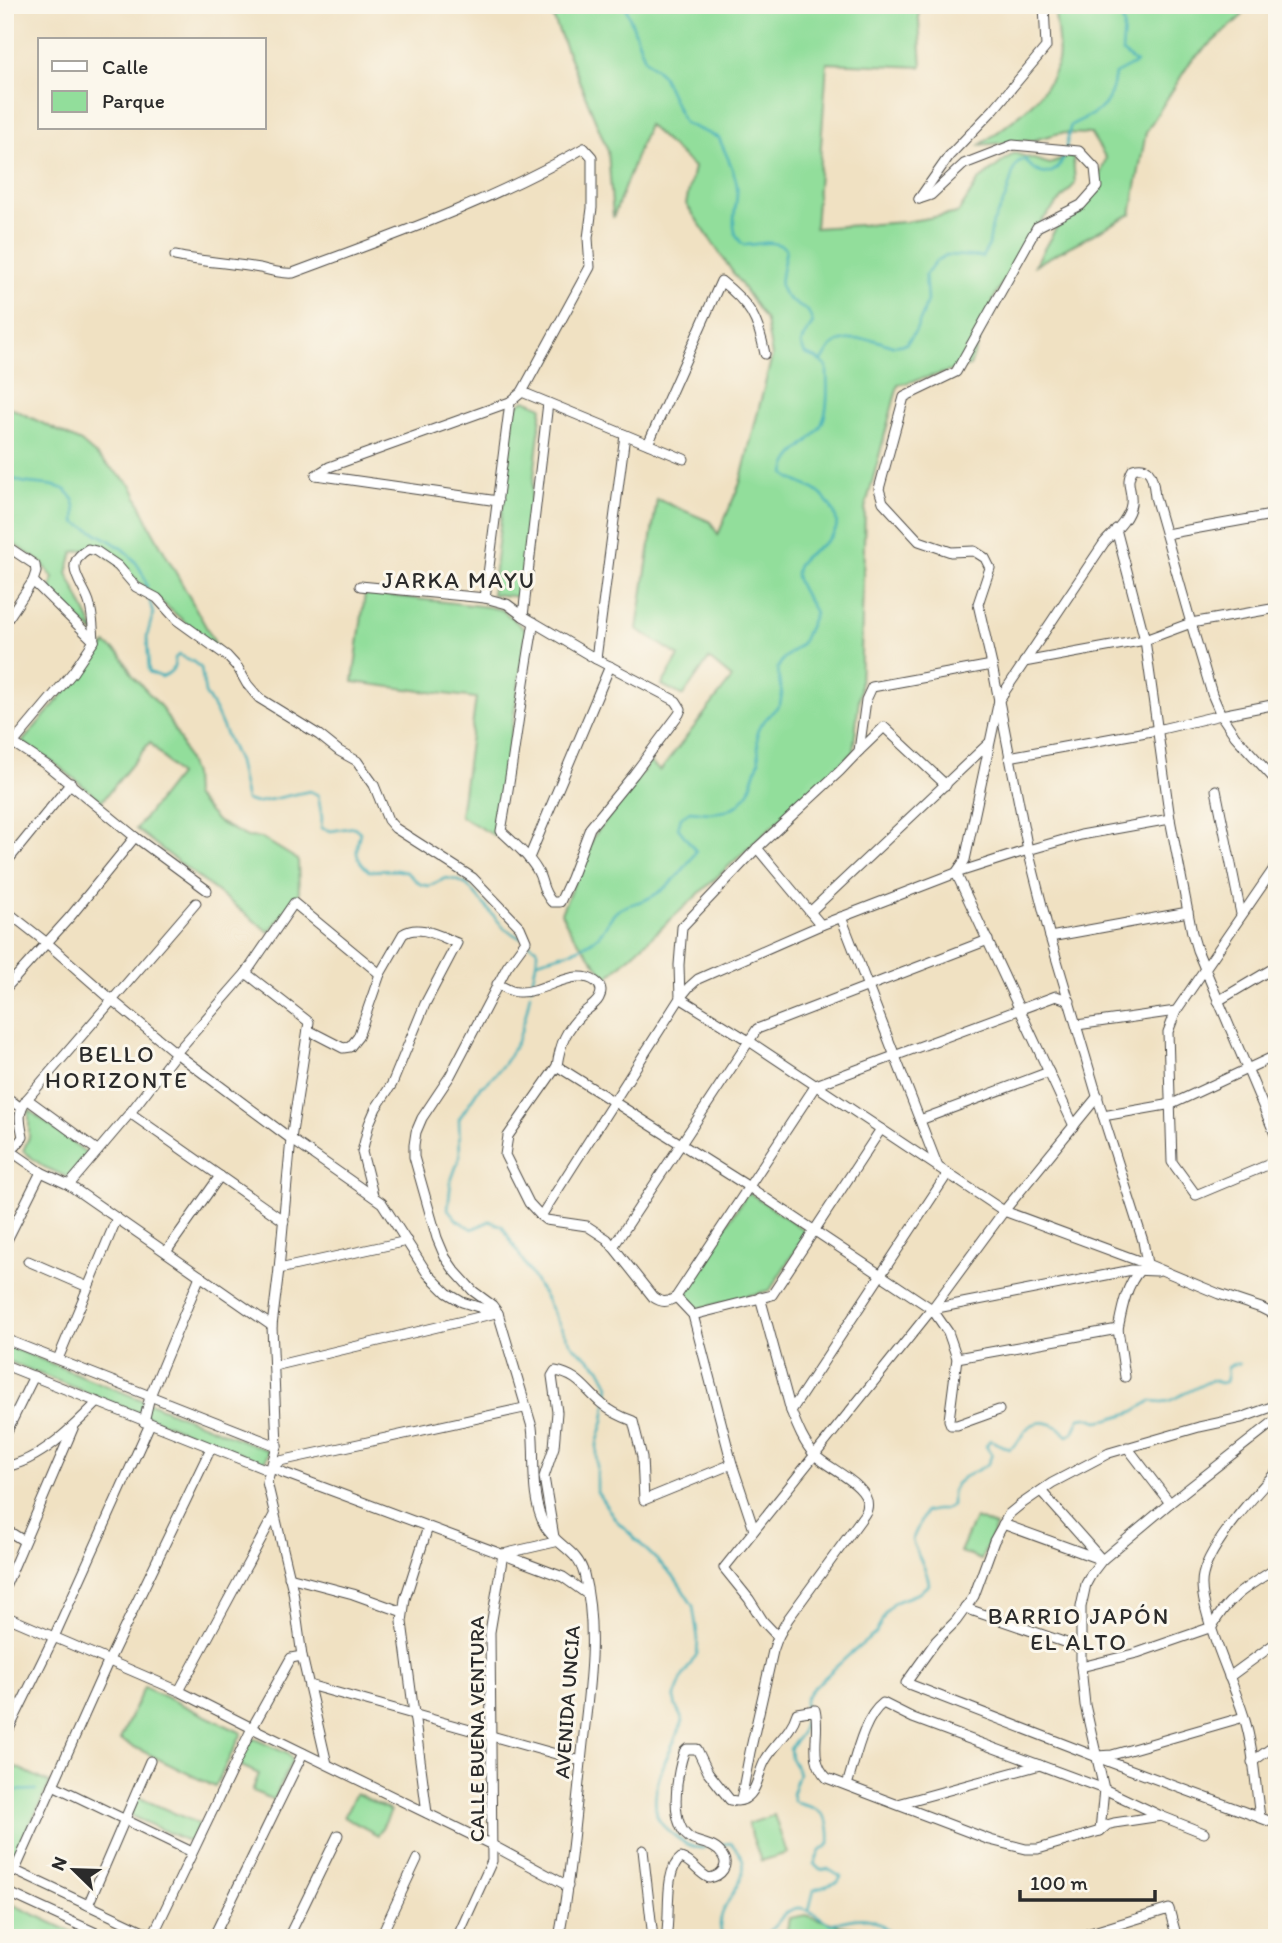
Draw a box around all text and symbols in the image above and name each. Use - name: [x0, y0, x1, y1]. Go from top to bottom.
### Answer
- legend: [38, 38, 266, 130]
- text: Calle: [102, 54, 148, 79]
- text: Parque: [102, 88, 165, 113]
- district label: JARKA MAYU: [382, 566, 536, 594]
- district label: BELLO HORIZONTE: [45, 1040, 189, 1094]
- district label: BARRIO JAPÓN EL ALTO: [988, 1602, 1170, 1656]
- street label: CALLE BUENA VENTURA: [464, 1615, 489, 1842]
- street label: AVENIDA UNCIA: [549, 1624, 585, 1780]
- north arrow: [38, 1834, 108, 1904]
- text: N: [46, 1853, 72, 1874]
- scale bar: [1020, 1859, 1154, 1903]
- text: 100 m: [1030, 1870, 1088, 1895]

